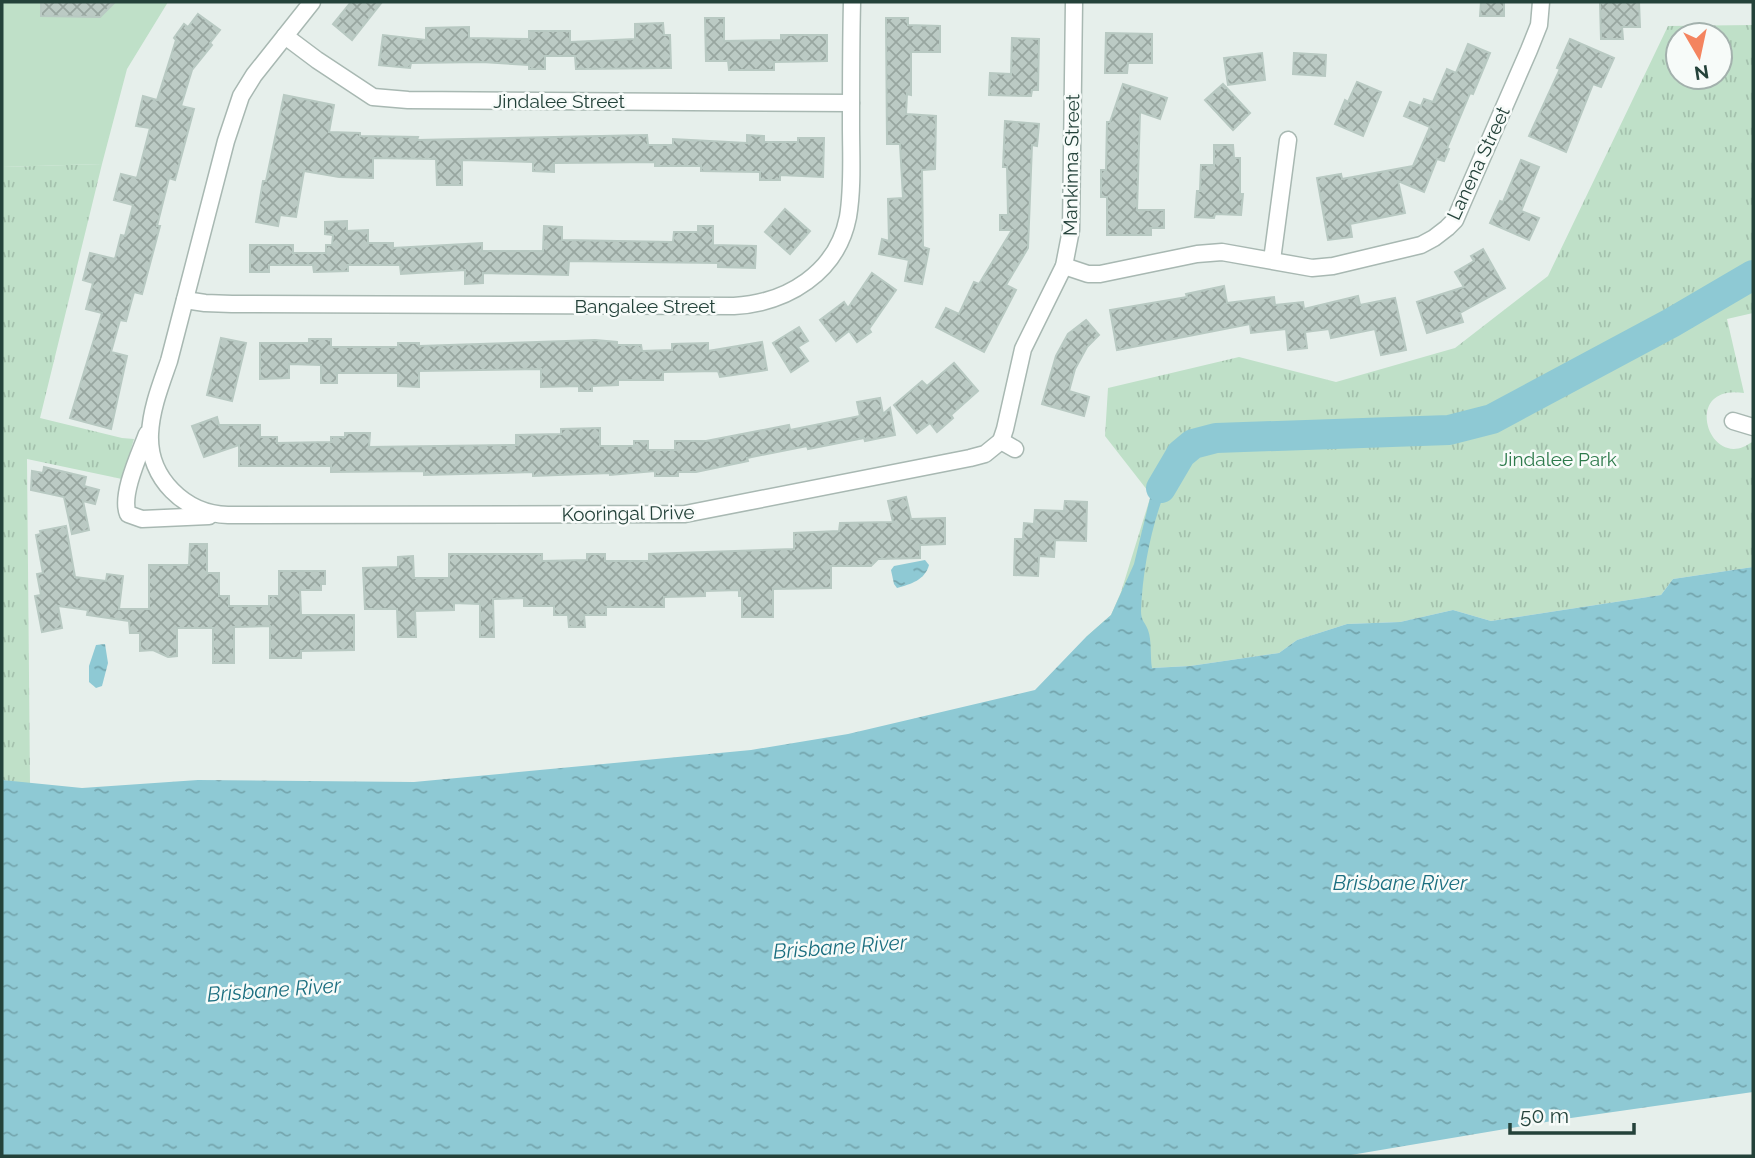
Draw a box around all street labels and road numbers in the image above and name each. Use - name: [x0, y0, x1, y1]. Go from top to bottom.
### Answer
- street label: Jindalee Street: [493, 90, 625, 112]
- street label: Mankinna Street: [1059, 93, 1083, 236]
- street label: Lanena Street: [1442, 102, 1514, 223]
- street label: Bangalee Street: [574, 295, 716, 317]
- street label: Kooringal Drive: [561, 501, 695, 525]

